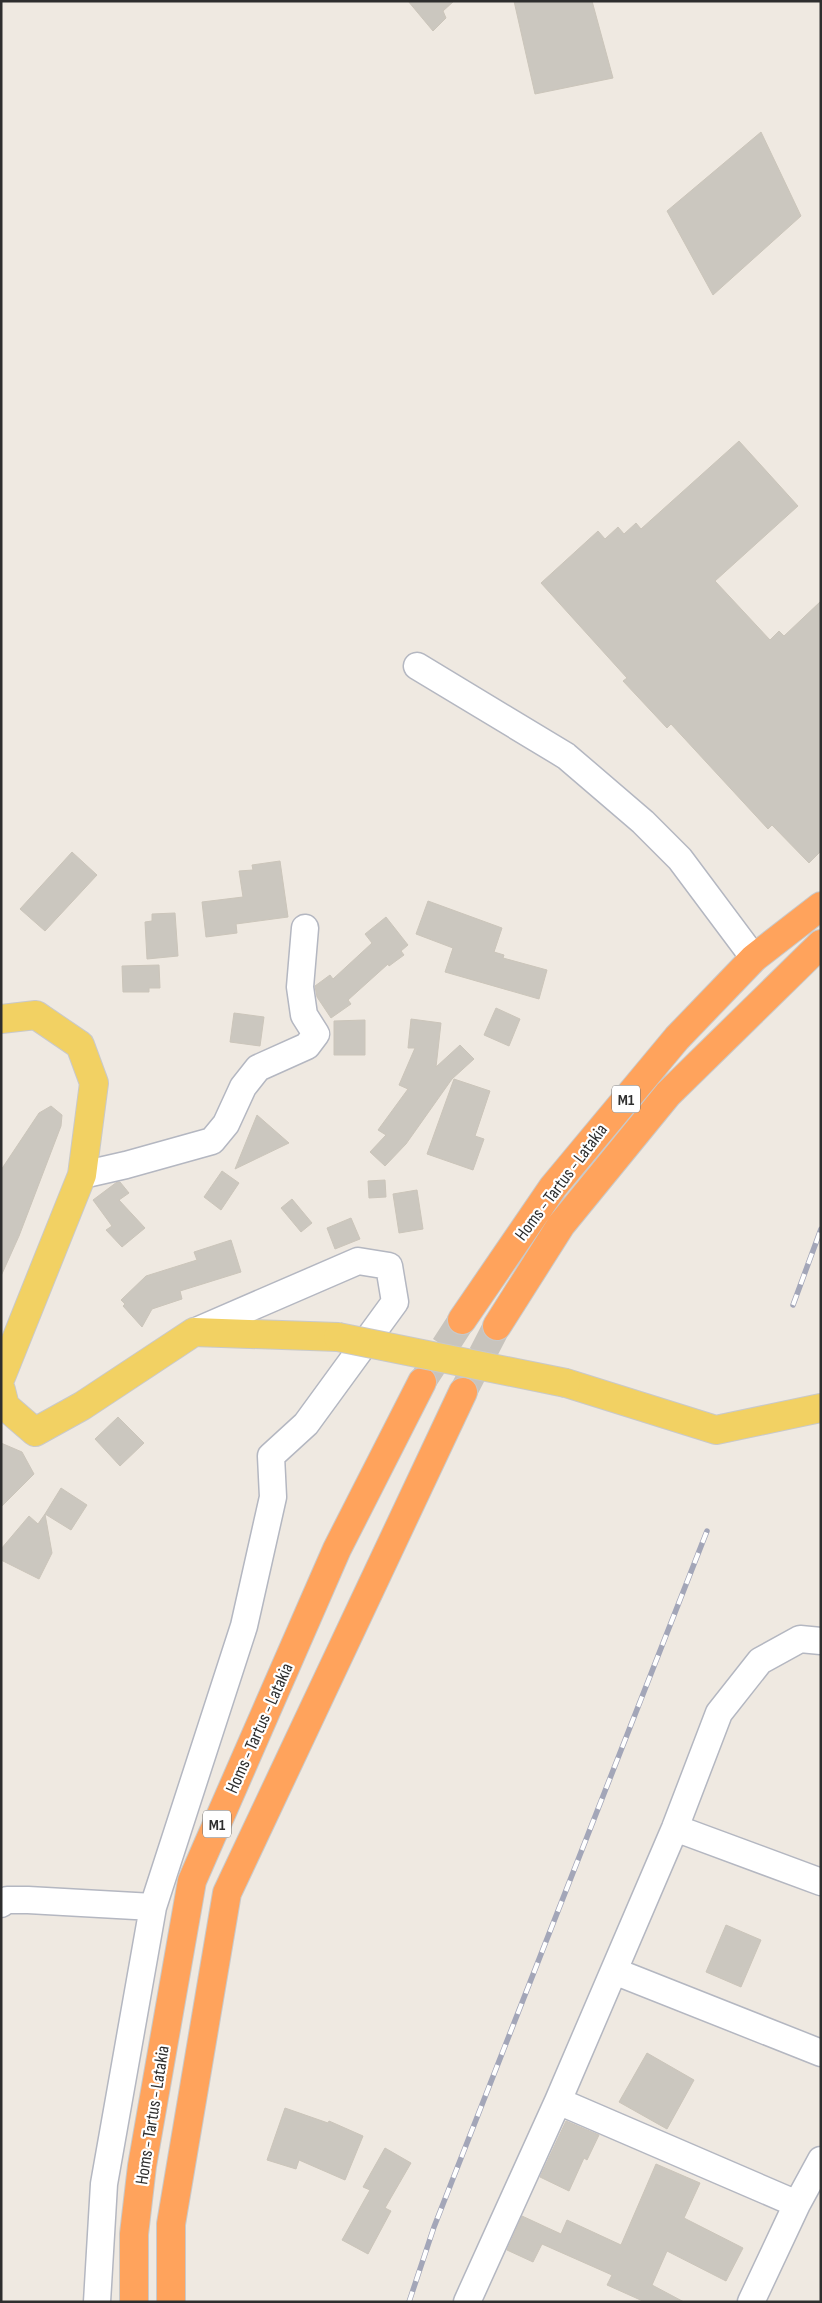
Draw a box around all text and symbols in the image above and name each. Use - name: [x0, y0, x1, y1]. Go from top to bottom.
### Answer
- road number: M1: [612, 1086, 640, 1112]
- street label: Homs - Tartus - Latakia: [511, 1120, 612, 1245]
- street label: Homs - Tartus - Latakia: [221, 1660, 298, 1797]
- road number: M1: [203, 1810, 231, 1838]
- street label: Homs - Tartus - Latakia: [131, 2044, 174, 2186]

